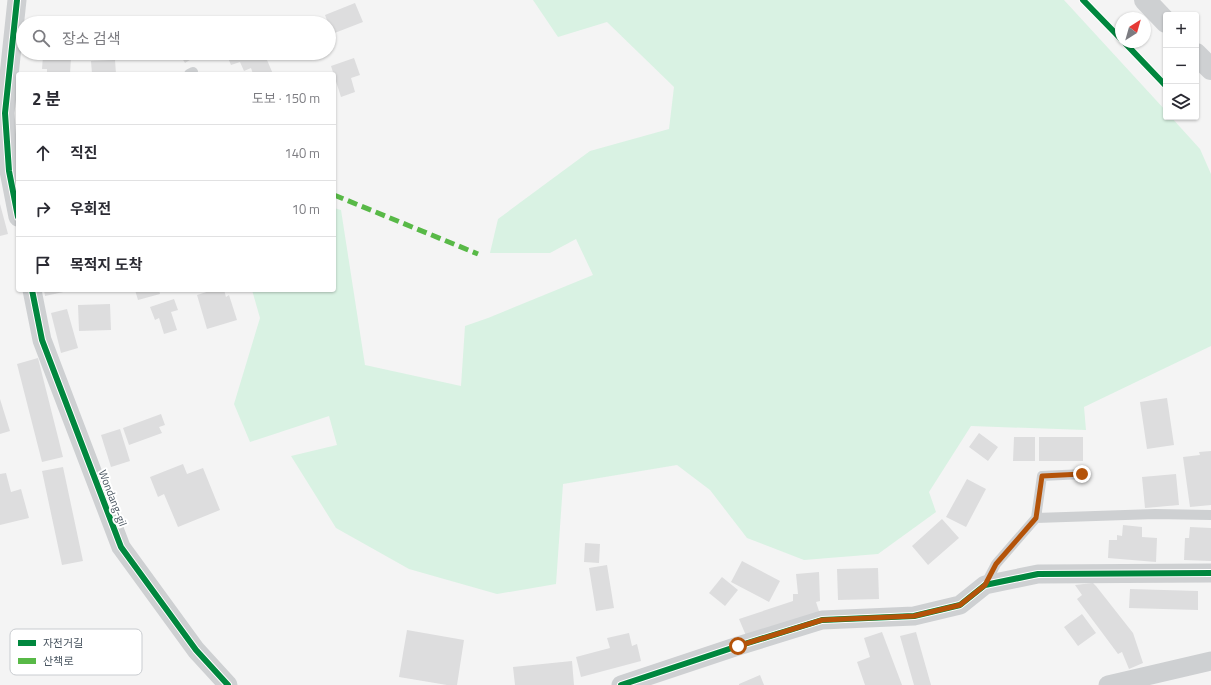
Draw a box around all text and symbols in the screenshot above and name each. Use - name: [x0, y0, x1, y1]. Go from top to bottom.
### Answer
- north arrow: [1115, 12, 1151, 48]
- map controls: [1163, 12, 1199, 120]
- button: +: [1163, 12, 1199, 48]
- search box: [16, 16, 336, 60]
- icon: search: [30, 27, 52, 49]
- text: 장소 검색: [62, 27, 121, 50]
- button: −: [1163, 48, 1199, 84]
- button: layers: [1163, 84, 1199, 120]
- text: 2 분: [32, 86, 61, 112]
- text: 도보 · 150 m: [252, 88, 320, 108]
- text: 직진: [70, 141, 98, 164]
- icon: ahead: [32, 142, 54, 164]
- text: 140 m: [284, 143, 320, 163]
- text: 우회전: [70, 197, 111, 220]
- icon: right: [32, 198, 54, 220]
- text: 10 m: [292, 199, 320, 219]
- text: 목적지 도착: [70, 253, 142, 276]
- icon: arrive: [32, 254, 54, 276]
- route end: [1073, 465, 1091, 483]
- street label: Wondang-gil: [95, 467, 131, 529]
- legend: [10, 629, 142, 675]
- text: 자전거길: [43, 635, 83, 651]
- route start: [729, 637, 747, 655]
- text: 산책로: [43, 653, 73, 669]

